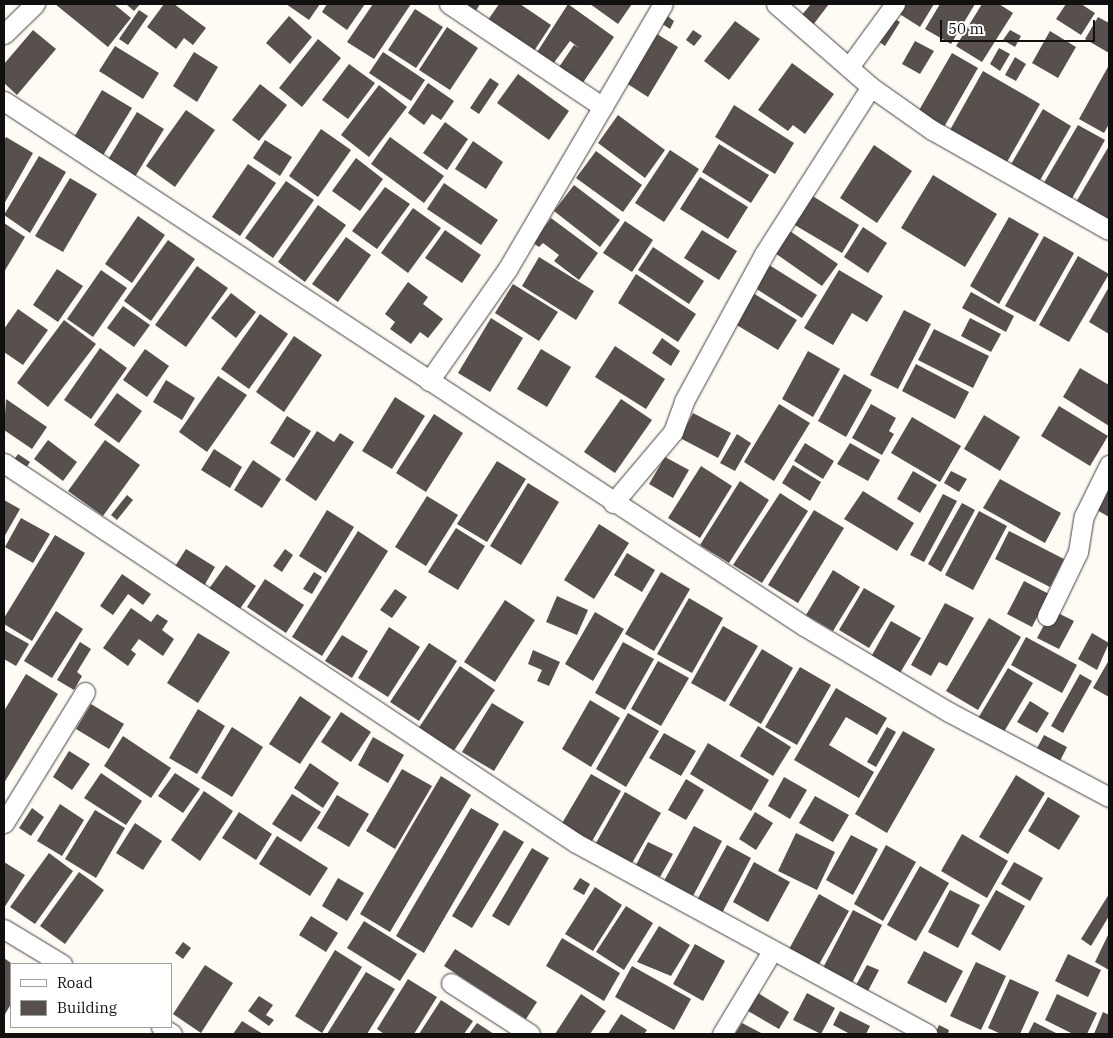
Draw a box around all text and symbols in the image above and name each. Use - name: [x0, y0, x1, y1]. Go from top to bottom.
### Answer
- scale bar: [943, 10, 1098, 42]
- text: 50 m: [948, 19, 984, 38]
- legend: [10, 963, 172, 1028]
- text: Road: [57, 973, 93, 992]
- text: Building: [57, 998, 117, 1017]

